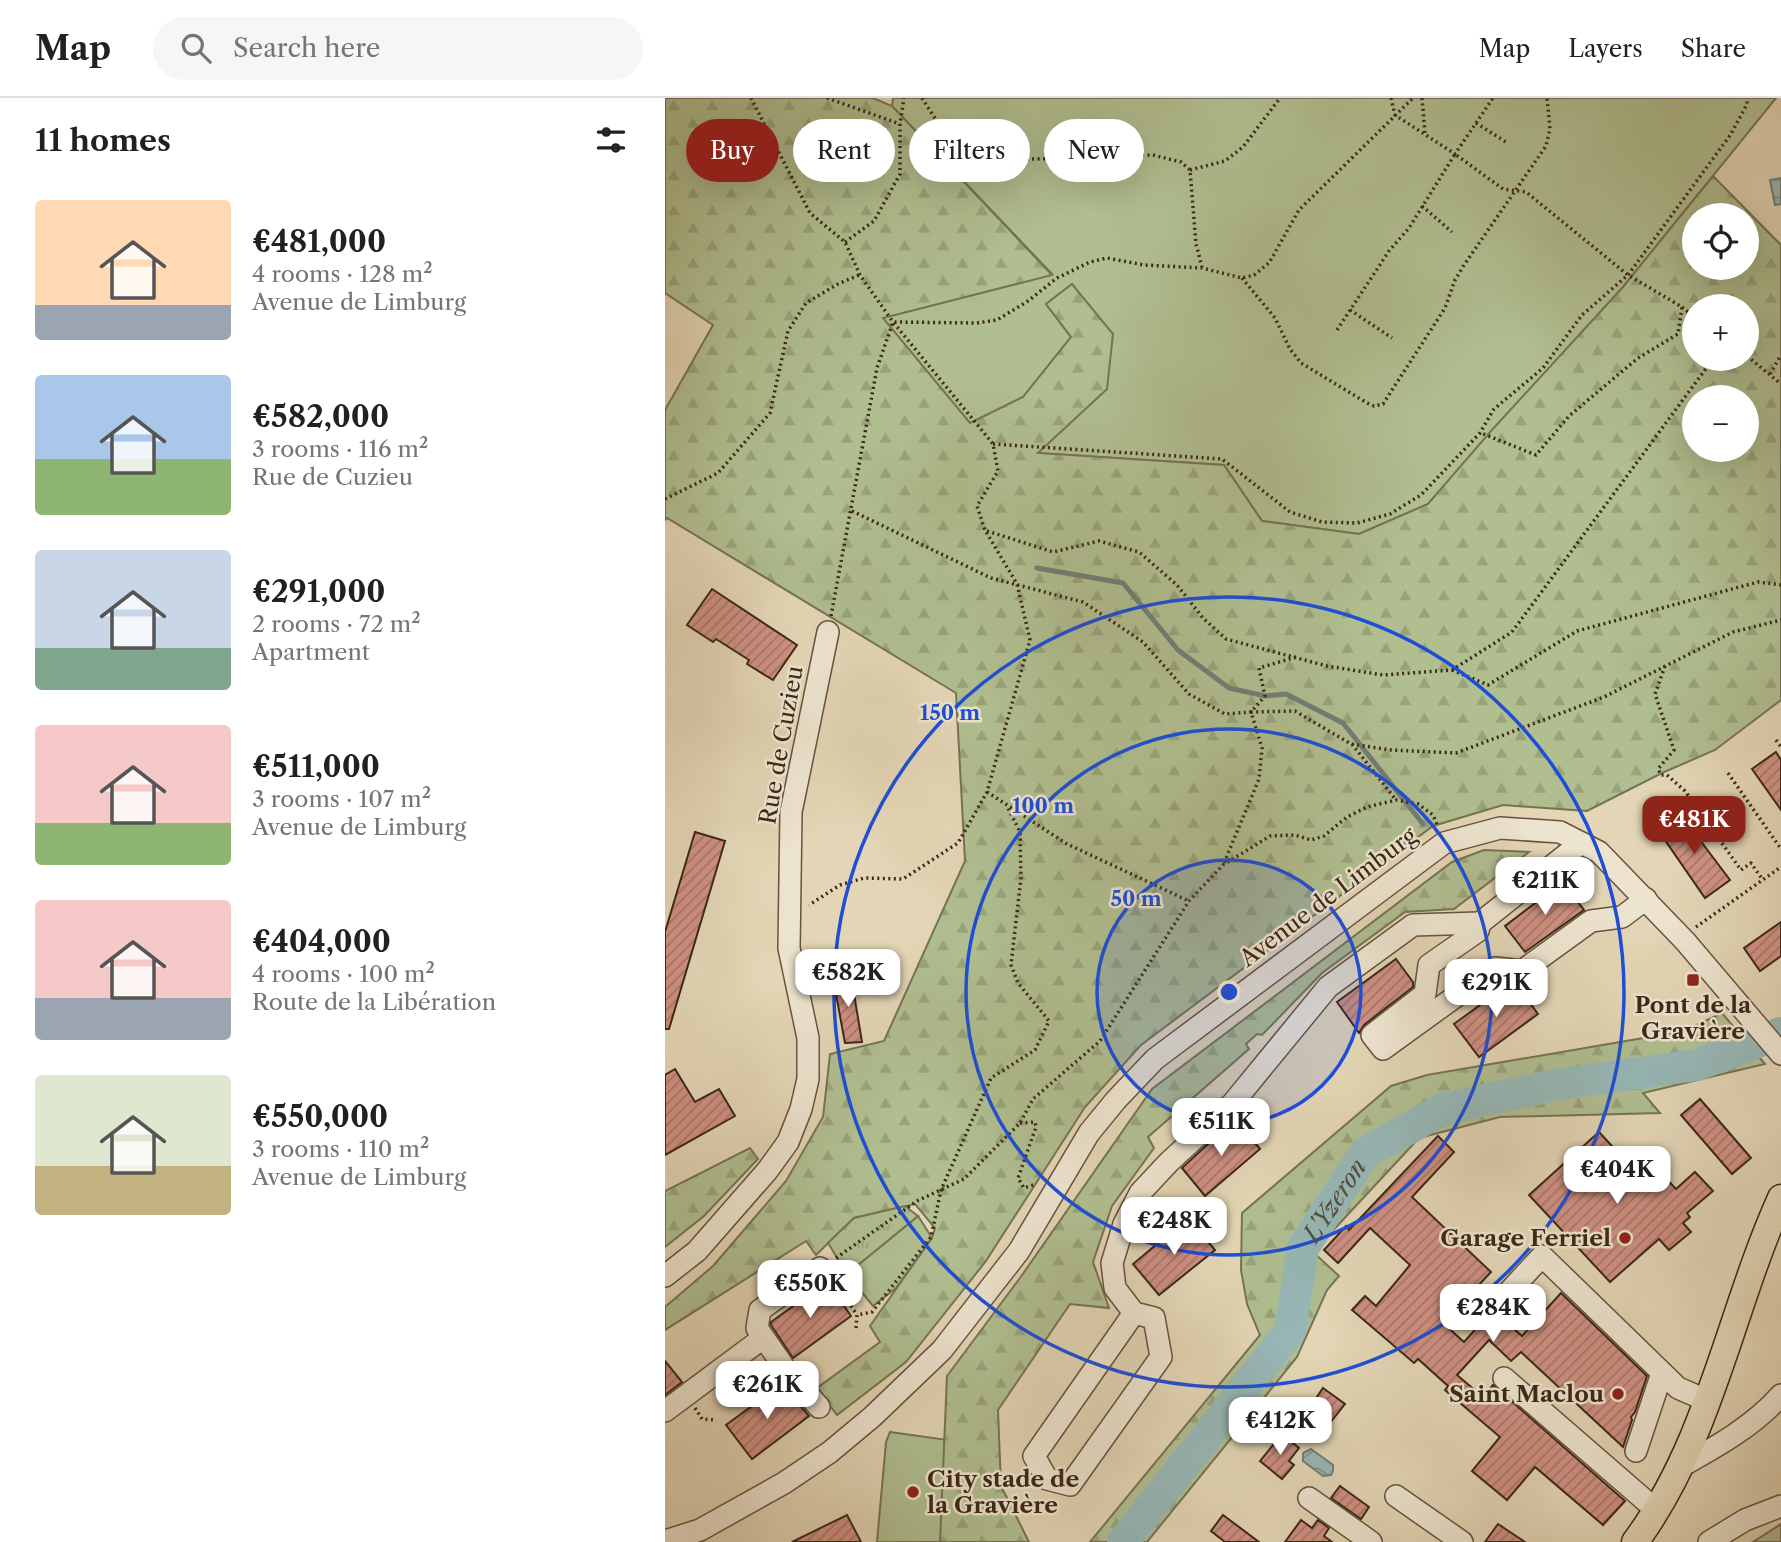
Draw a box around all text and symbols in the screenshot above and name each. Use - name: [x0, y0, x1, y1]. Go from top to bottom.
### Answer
- search box: [153, 17, 643, 80]
- text: Map: [35, 28, 111, 69]
- icon: search: [177, 29, 215, 67]
- text: Search here: [233, 32, 380, 64]
- text: Map: [1479, 34, 1530, 63]
- text: Layers: [1568, 34, 1643, 63]
- text: Share: [1681, 34, 1746, 63]
- chip: Buy: [686, 119, 779, 182]
- chip: Rent: [793, 119, 895, 182]
- chip: Filters: [909, 119, 1030, 182]
- chip: New: [1044, 119, 1144, 182]
- icon: filters: [592, 121, 630, 159]
- text: 11 homes: [35, 122, 171, 159]
- map controls: [1682, 203, 1759, 462]
- button: locate: [1682, 203, 1759, 280]
- text: €481,000: [252, 223, 386, 260]
- icon: home: [91, 228, 175, 312]
- text: 4 rooms · 128 m²: [252, 260, 433, 288]
- text: Avenue de Limburg: [252, 288, 466, 316]
- button: +: [1682, 294, 1759, 371]
- button: −: [1682, 385, 1759, 462]
- text: €582,000: [252, 398, 389, 435]
- icon: home: [91, 403, 175, 487]
- text: 3 rooms · 116 m²: [252, 435, 428, 463]
- text: Rue de Cuzieu: [252, 463, 413, 491]
- text: €291,000: [252, 573, 385, 610]
- icon: home: [91, 578, 175, 662]
- text: 2 rooms · 72 m²: [252, 610, 421, 638]
- text: Apartment: [252, 638, 370, 666]
- street label: Rue de Cuzieu: [753, 663, 809, 827]
- text: 150 m: [920, 700, 980, 725]
- text: €511,000: [252, 748, 380, 785]
- icon: home: [91, 753, 175, 837]
- text: 3 rooms · 107 m²: [252, 785, 431, 813]
- text: 100 m: [1012, 793, 1074, 818]
- pin: €481K: [1645, 796, 1743, 856]
- text: €481K: [1658, 805, 1730, 833]
- text: Avenue de Limburg: [252, 813, 466, 841]
- street label: Avenue de Limburg: [1233, 821, 1423, 973]
- pin: €211K: [1496, 858, 1594, 917]
- text: €211K: [1511, 866, 1579, 894]
- text: 50 m: [1110, 886, 1162, 911]
- text: €404,000: [252, 923, 391, 960]
- icon: home: [91, 928, 175, 1012]
- pin: €582K: [799, 950, 897, 1009]
- text: €582K: [811, 958, 885, 986]
- text: 4 rooms · 100 m²: [252, 960, 435, 988]
- pin: €291K: [1447, 960, 1545, 1019]
- text: €291K: [1461, 968, 1531, 996]
- marker: Pont de la Gravière: [1685, 972, 1701, 988]
- centre of rings: [1217, 980, 1241, 1004]
- text: Route de la Libération: [252, 988, 496, 1016]
- place label: Pont de la Gravière: [1635, 991, 1752, 1045]
- text: €550,000: [252, 1098, 388, 1135]
- pin: €511K: [1172, 1098, 1270, 1158]
- icon: home: [91, 1103, 175, 1187]
- text: €511K: [1188, 1107, 1254, 1135]
- text: 3 rooms · 110 m²: [252, 1135, 429, 1163]
- pin: €404K: [1568, 1146, 1666, 1206]
- water label: L'Yzeron: [1295, 1153, 1372, 1249]
- text: €404K: [1580, 1155, 1654, 1183]
- text: Avenue de Limburg: [252, 1163, 466, 1191]
- pin: €248K: [1125, 1198, 1223, 1257]
- text: €248K: [1137, 1206, 1211, 1234]
- place label: Garage Ferriel: [1440, 1224, 1611, 1252]
- marker: Garage Ferriel: [1617, 1230, 1633, 1246]
- pin: €550K: [761, 1260, 859, 1320]
- text: €550K: [773, 1269, 847, 1297]
- pin: €284K: [1444, 1284, 1542, 1344]
- text: €284K: [1456, 1293, 1530, 1321]
- pin: €261K: [718, 1362, 816, 1421]
- text: €261K: [732, 1370, 802, 1398]
- place label: Saint Maclou: [1449, 1380, 1604, 1408]
- marker: Saint Maclou: [1610, 1386, 1626, 1402]
- pin: €412K: [1231, 1398, 1329, 1457]
- text: €412K: [1245, 1406, 1315, 1434]
- place label: City stade de la Gravière: [927, 1465, 1079, 1519]
- marker: City stade de la Gravière: [905, 1484, 921, 1500]

